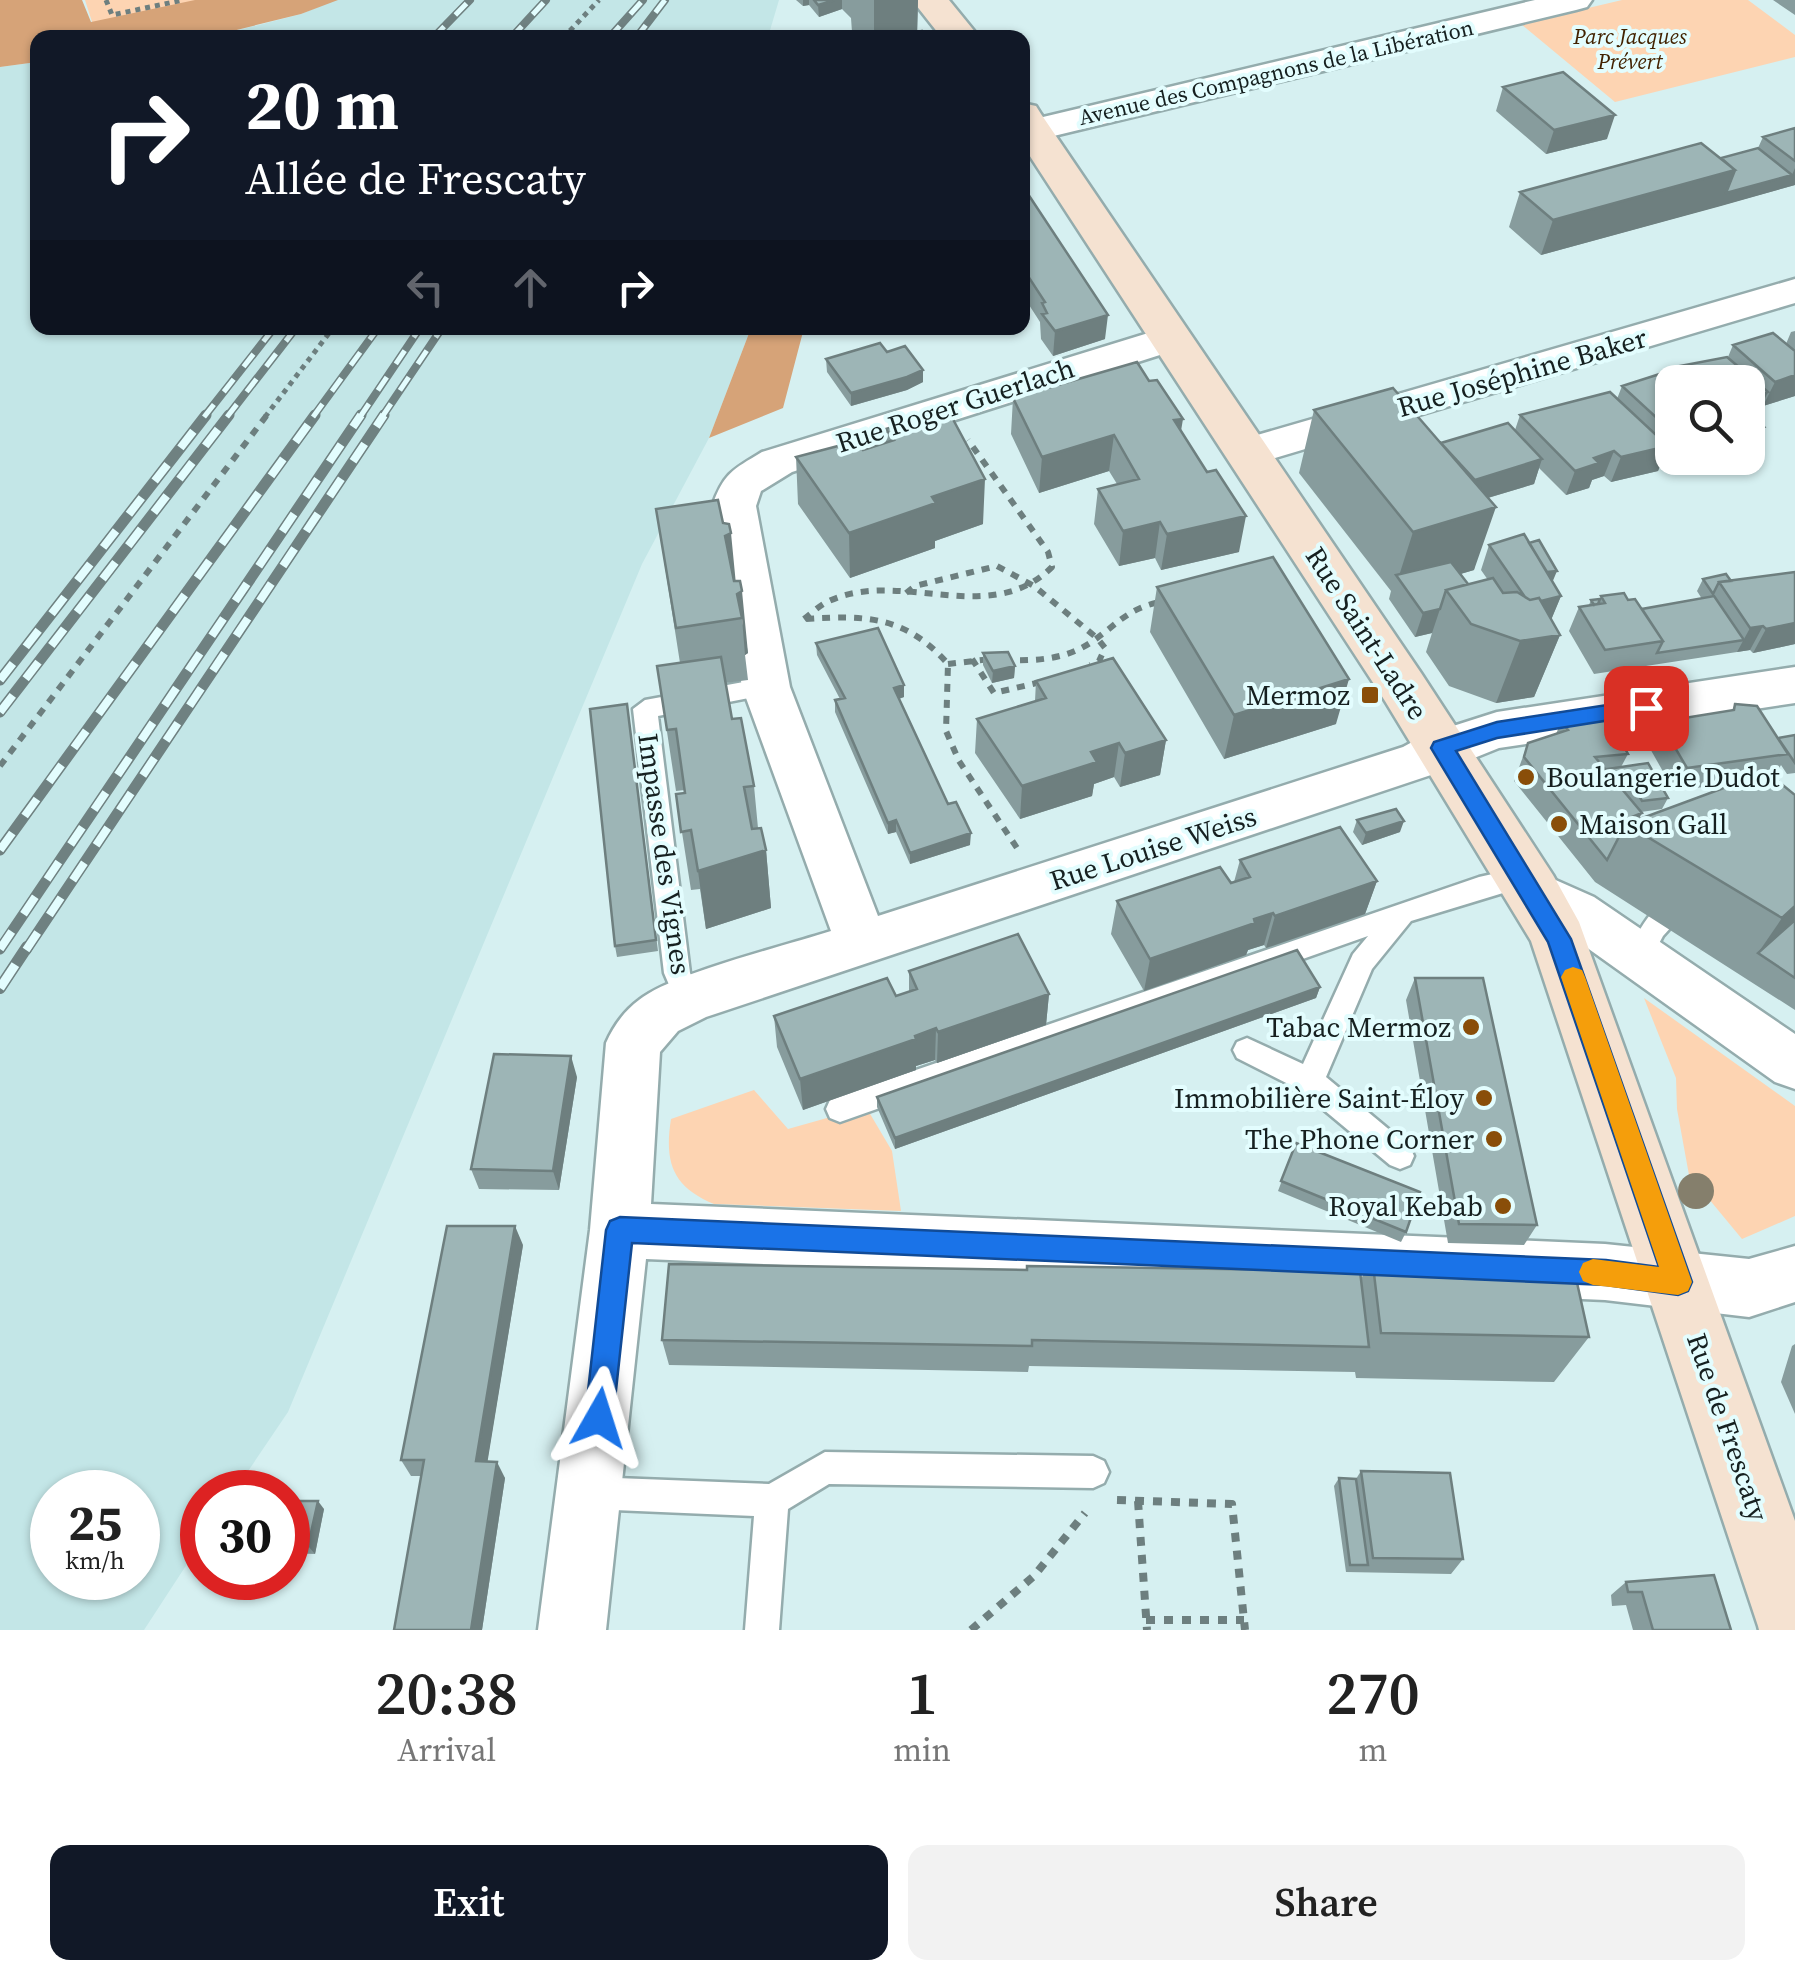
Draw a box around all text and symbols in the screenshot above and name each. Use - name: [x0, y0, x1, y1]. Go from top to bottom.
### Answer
- street label: Avenue des Compagnons de la Libération: [1076, 12, 1476, 132]
- park label: Parc Jacques Prévert: [1572, 21, 1687, 76]
- text: 20 m: [245, 56, 399, 152]
- icon: right: [80, 70, 210, 200]
- text: Allée de Frescaty: [245, 147, 586, 209]
- icon: left: [398, 260, 453, 315]
- icon: ahead: [503, 260, 558, 315]
- icon: right: [608, 260, 663, 315]
- street label: Rue Joséphine Baker: [1393, 318, 1651, 426]
- street label: Rue Roger Guerlach: [831, 349, 1079, 461]
- map controls: [1655, 365, 1765, 475]
- button: search: [1655, 365, 1765, 475]
- street label: Rue Saint-Ladre: [1297, 539, 1437, 727]
- pin: [1604, 666, 1689, 751]
- place label: Mermoz: [1246, 676, 1350, 714]
- icon: arrive: [1619, 681, 1674, 736]
- marker: Mermoz: [1359, 684, 1381, 706]
- street label: Impasse des Vignes: [629, 731, 701, 977]
- place label: Boulangerie Dudot: [1546, 758, 1781, 796]
- marker: Boulangerie Dudot: [1515, 766, 1537, 788]
- street label: Rue Louise Weiss: [1045, 797, 1261, 899]
- place label: Maison Gall: [1579, 805, 1727, 843]
- marker: Maison Gall: [1548, 813, 1570, 835]
- place label: Tabac Mermoz: [1266, 1008, 1451, 1046]
- marker: Tabac Mermoz: [1460, 1016, 1482, 1038]
- place label: Immobilière Saint-Éloy: [1174, 1079, 1465, 1117]
- marker: Immobilière Saint-Éloy: [1473, 1087, 1495, 1109]
- place label: The Phone Corner: [1245, 1120, 1474, 1158]
- marker: The Phone Corner: [1483, 1128, 1505, 1150]
- place label: Royal Kebab: [1328, 1187, 1483, 1225]
- marker: Royal Kebab: [1492, 1195, 1514, 1217]
- street label: Rue de Frescaty: [1678, 1328, 1778, 1527]
- position arrow: [547, 1366, 651, 1470]
- speed limit sign: 30: [180, 1470, 310, 1600]
- text: 25: [68, 1488, 122, 1557]
- text: km/h: [65, 1543, 125, 1577]
- text: 20:38: [375, 1652, 518, 1734]
- text: 1: [907, 1652, 938, 1734]
- text: 270: [1326, 1652, 1420, 1734]
- text: Arrival: [397, 1728, 496, 1772]
- text: min: [893, 1728, 951, 1772]
- text: m: [1359, 1728, 1387, 1772]
- button: Exit: [50, 1845, 888, 1960]
- button: Share: [908, 1845, 1745, 1960]

